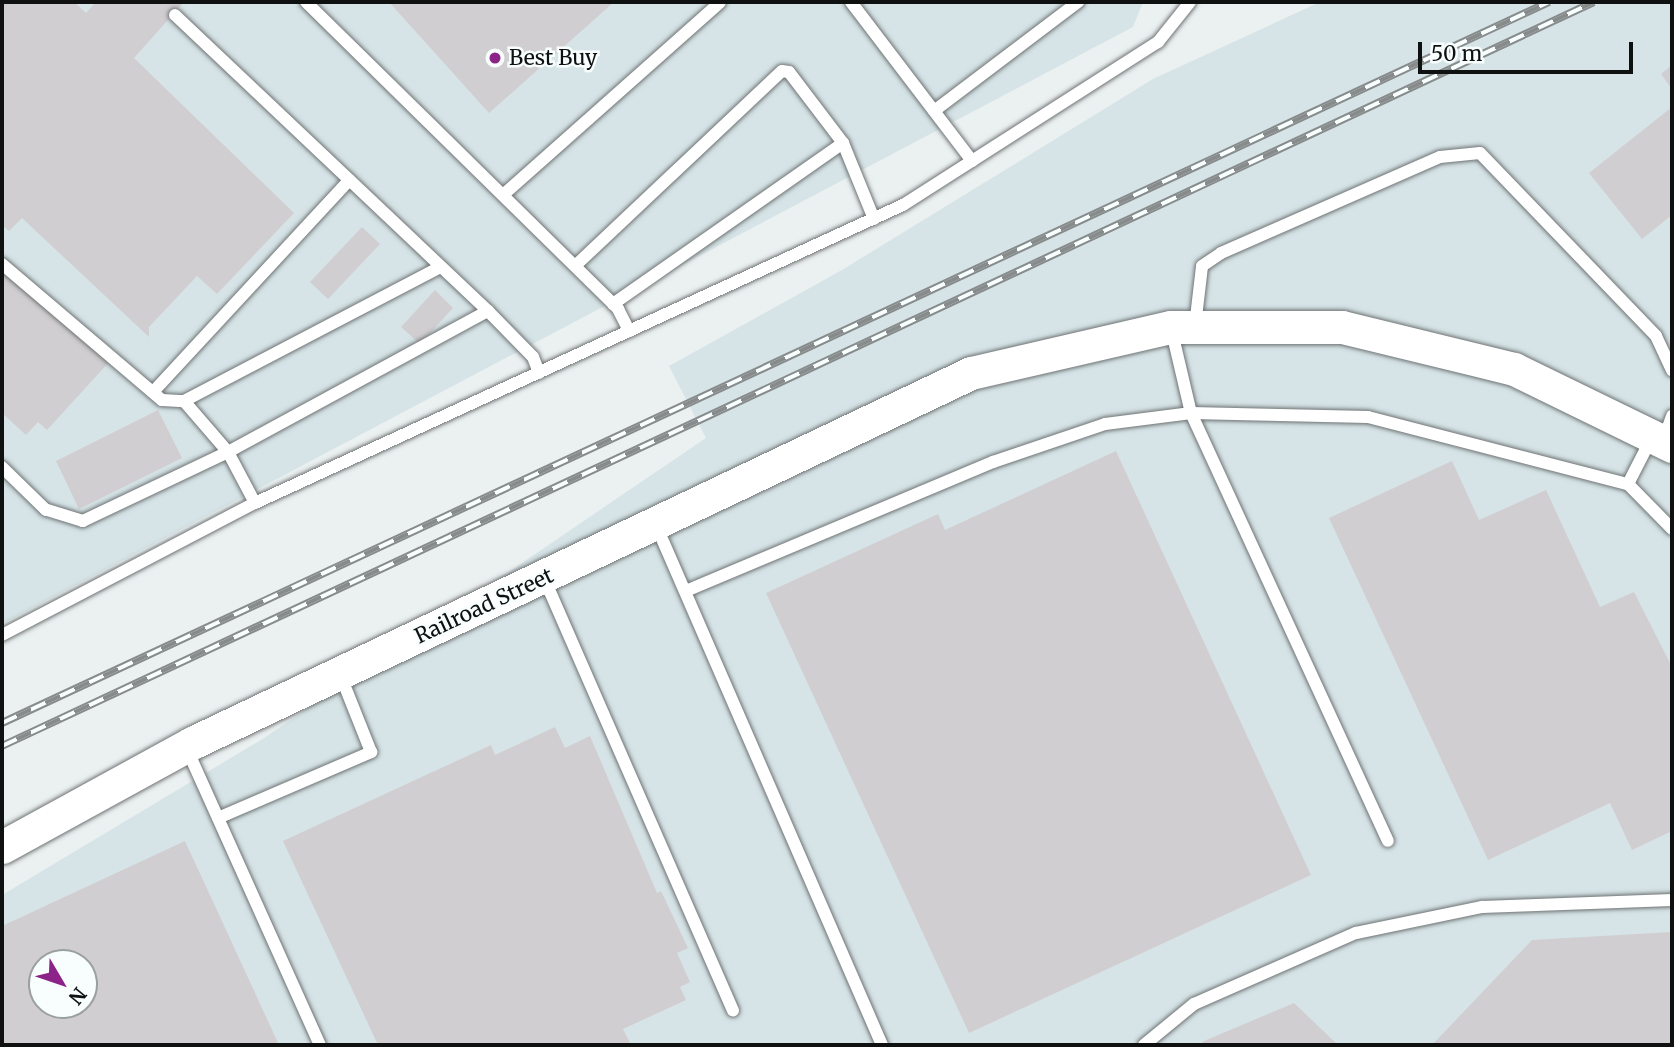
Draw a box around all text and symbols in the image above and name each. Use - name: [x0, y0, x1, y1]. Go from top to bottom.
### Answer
- scale bar: [1422, 28, 1637, 72]
- text: 50 m: [1431, 40, 1482, 67]
- place label: Best Buy: [509, 45, 597, 71]
- marker: Best Buy: [487, 50, 503, 66]
- street label: Railroad Street: [411, 563, 557, 649]
- north arrow: [28, 949, 98, 1019]
- text: N: [64, 983, 92, 1009]

